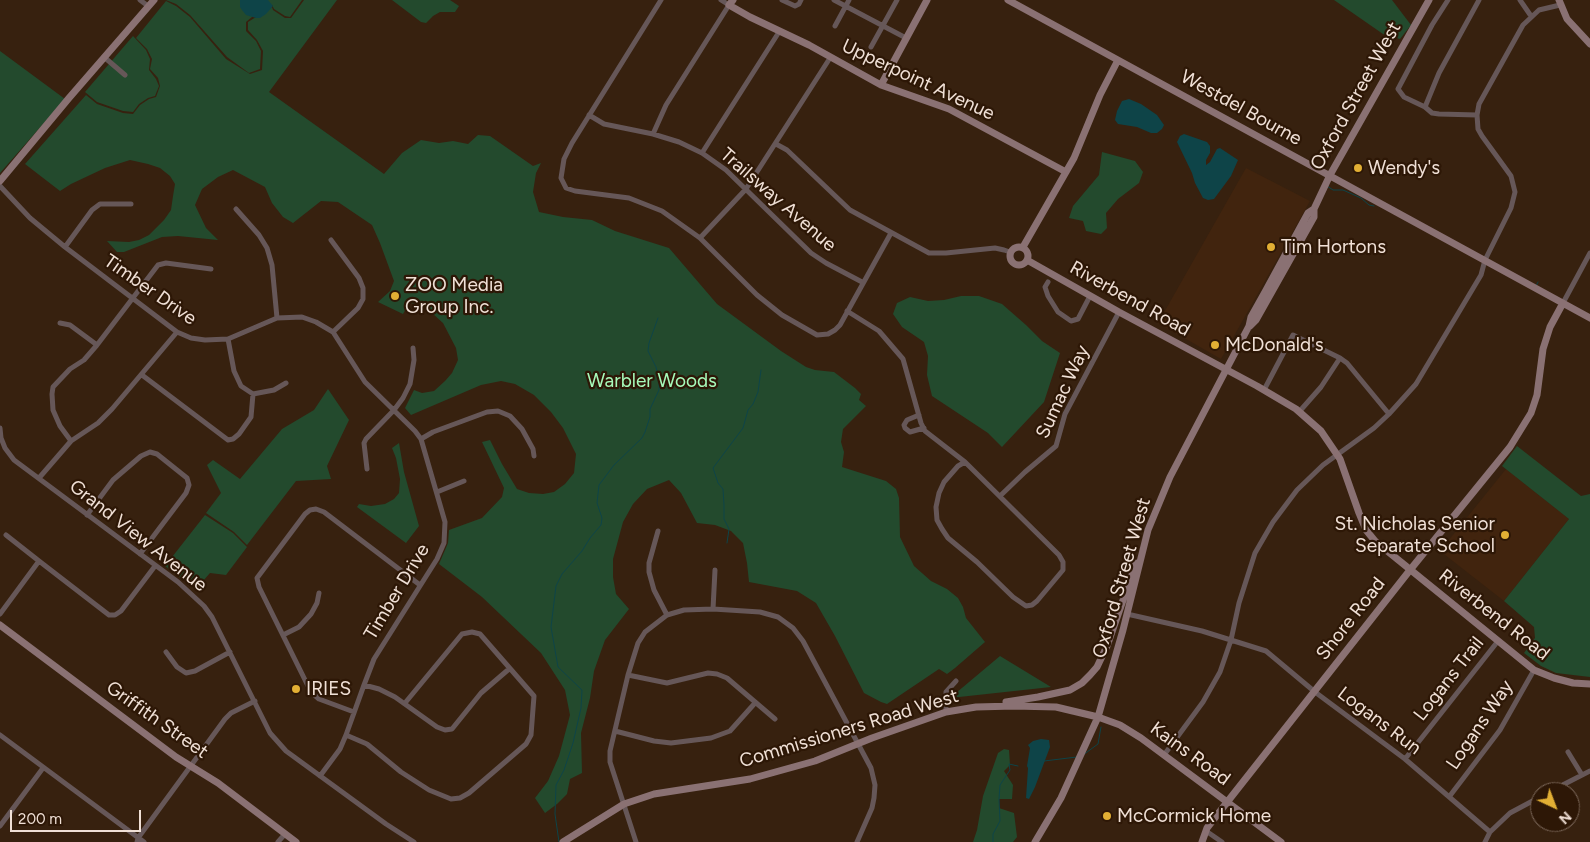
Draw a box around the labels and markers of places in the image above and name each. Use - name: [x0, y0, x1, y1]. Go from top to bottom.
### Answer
- place label: Wendy's: [1368, 157, 1440, 179]
- marker: Wendy's: [1352, 162, 1364, 174]
- place label: Tim Hortons: [1281, 236, 1386, 258]
- marker: Tim Hortons: [1265, 241, 1277, 253]
- place label: ZOO Media Group Inc.: [405, 274, 503, 318]
- marker: ZOO Media Group Inc.: [389, 290, 401, 302]
- place label: McDonald's: [1225, 334, 1324, 356]
- marker: McDonald's: [1209, 339, 1221, 351]
- place label: St. Nicholas Senior Separate School: [1335, 513, 1495, 557]
- marker: St. Nicholas Senior Separate School: [1499, 529, 1511, 541]
- place label: IRIES: [306, 678, 351, 700]
- marker: IRIES: [290, 683, 302, 695]
- place label: McCormick Home: [1117, 805, 1271, 827]
- marker: McCormick Home: [1101, 810, 1113, 822]

